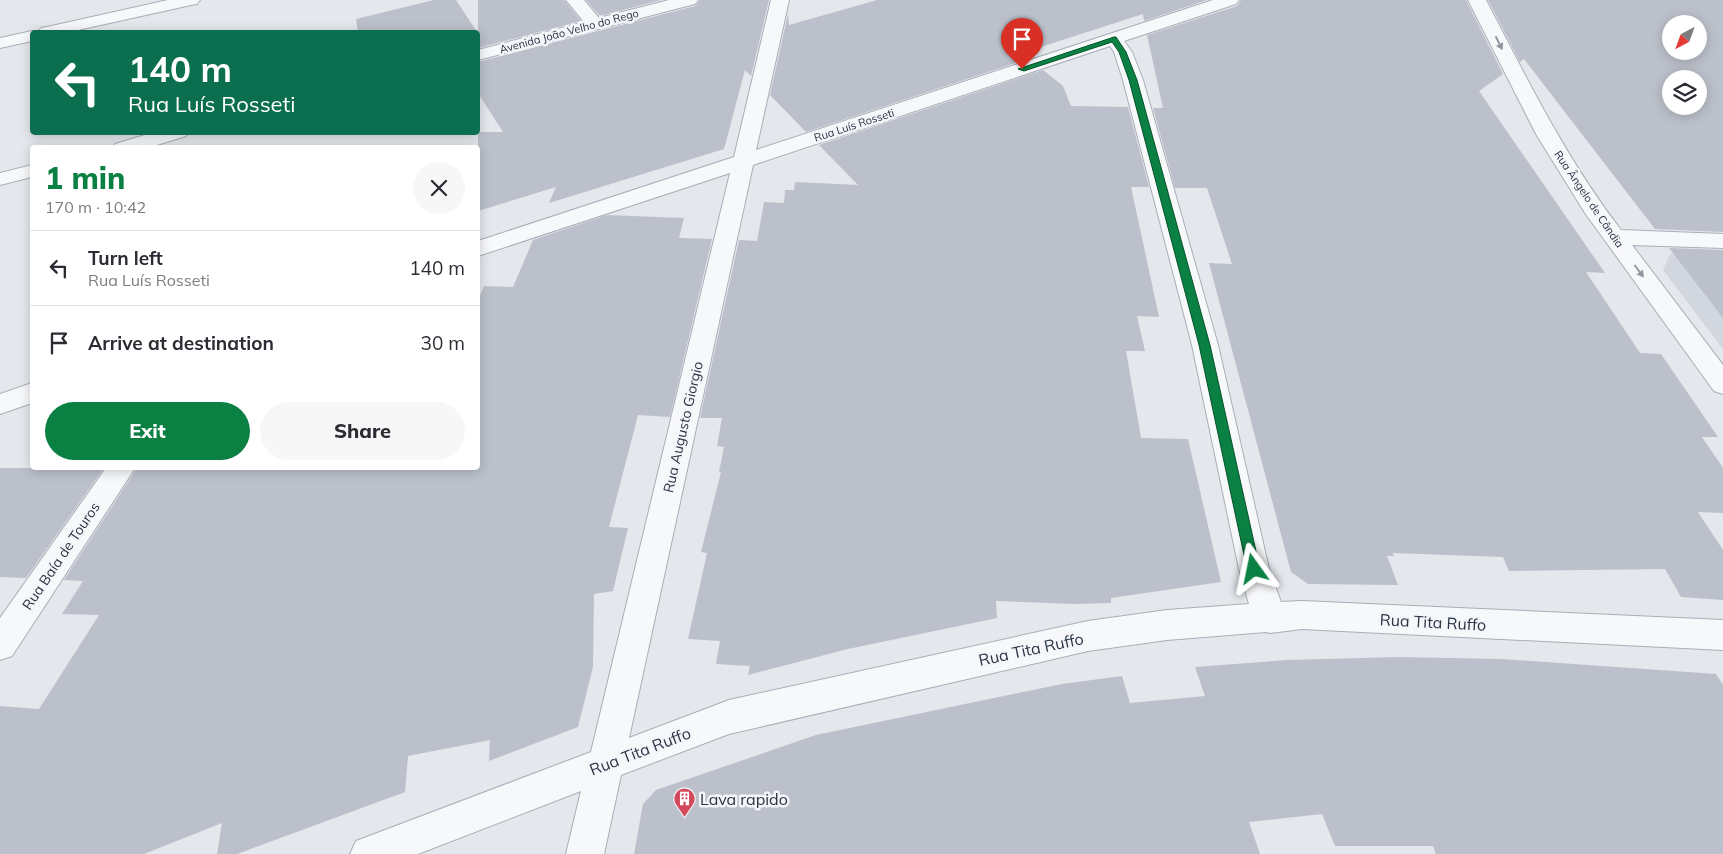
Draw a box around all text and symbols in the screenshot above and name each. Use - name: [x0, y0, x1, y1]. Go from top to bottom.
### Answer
- street label: Avenida João Velho do Rego: [498, 6, 640, 56]
- north arrow: [1662, 15, 1708, 60]
- map controls: [1662, 15, 1707, 115]
- pin: [1001, 18, 1043, 69]
- icon: arrive: [1008, 25, 1036, 53]
- one-way arrow: [1495, 36, 1503, 51]
- text: 140 m: [128, 47, 232, 91]
- icon: left: [45, 50, 110, 115]
- button: layers: [1662, 70, 1707, 115]
- text: Rua Luís Rosseti: [128, 90, 295, 118]
- street label: Rua Luís Rosseti: [812, 105, 896, 145]
- street label: Rua Ângelo de Cândia: [1551, 148, 1627, 250]
- text: 1 min: [45, 159, 125, 197]
- button: close: [413, 162, 465, 214]
- text: 170 m · 10:42: [45, 197, 146, 217]
- text: Turn left: [88, 246, 163, 270]
- icon: left: [45, 254, 73, 282]
- text: 140 m: [409, 256, 465, 280]
- one-way arrow: [1633, 264, 1644, 277]
- text: Rua Luís Rosseti: [88, 270, 210, 290]
- icon: arrive: [45, 329, 73, 357]
- text: Arrive at destination: [88, 331, 274, 355]
- text: 30 m: [421, 331, 465, 355]
- street label: Rua Augusto Giorgio: [659, 360, 707, 494]
- button: Exit: [45, 402, 250, 460]
- button: Share: [260, 402, 465, 460]
- street label: Rua Baía de Touros: [18, 499, 104, 613]
- position arrow: [1227, 542, 1279, 594]
- street label: Rua Tita Ruffo: [1379, 609, 1487, 635]
- street label: Rua Tita Ruffo: [977, 628, 1085, 670]
- street label: Rua Tita Ruffo: [587, 723, 693, 779]
- building icon: Lava rapido: [672, 787, 696, 818]
- place label: Lava rapido: [700, 789, 788, 809]

